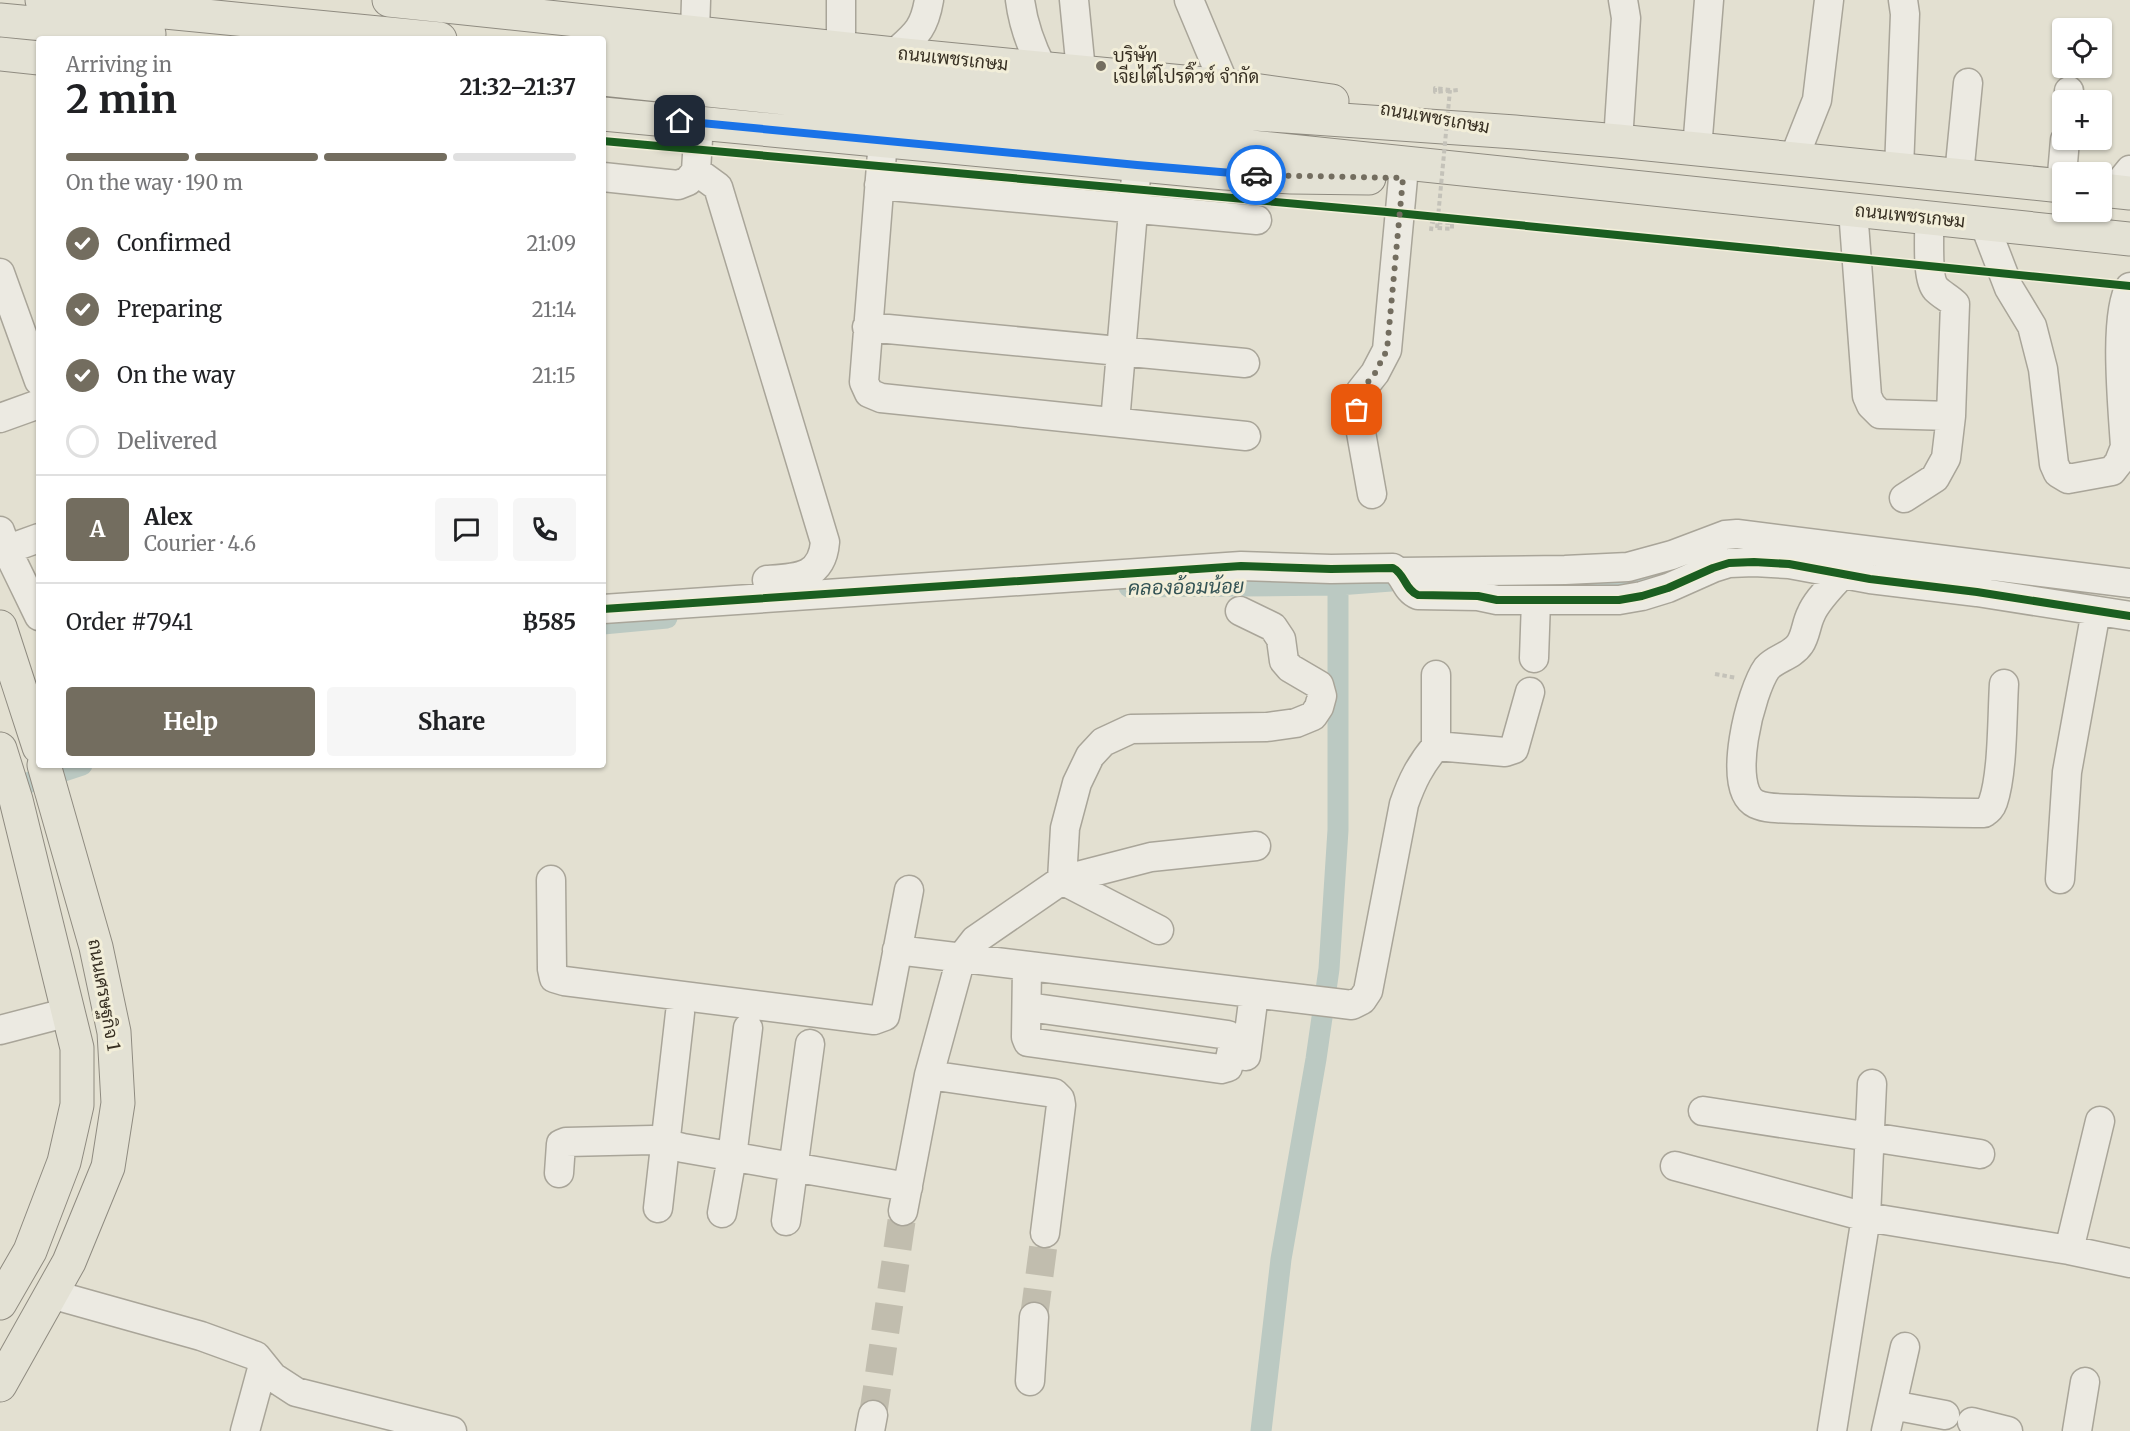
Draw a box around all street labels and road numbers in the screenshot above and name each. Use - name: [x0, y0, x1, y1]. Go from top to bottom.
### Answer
- street label: ถนนเพชรเกษม: [897, 41, 1009, 76]
- street label: ถนนเพชรเกษม: [1379, 97, 1492, 138]
- street label: ถนนเพชรเกษม: [1854, 198, 1966, 233]
- street label: ถนนเศรษฐกิจ 1: [82, 937, 126, 1053]

